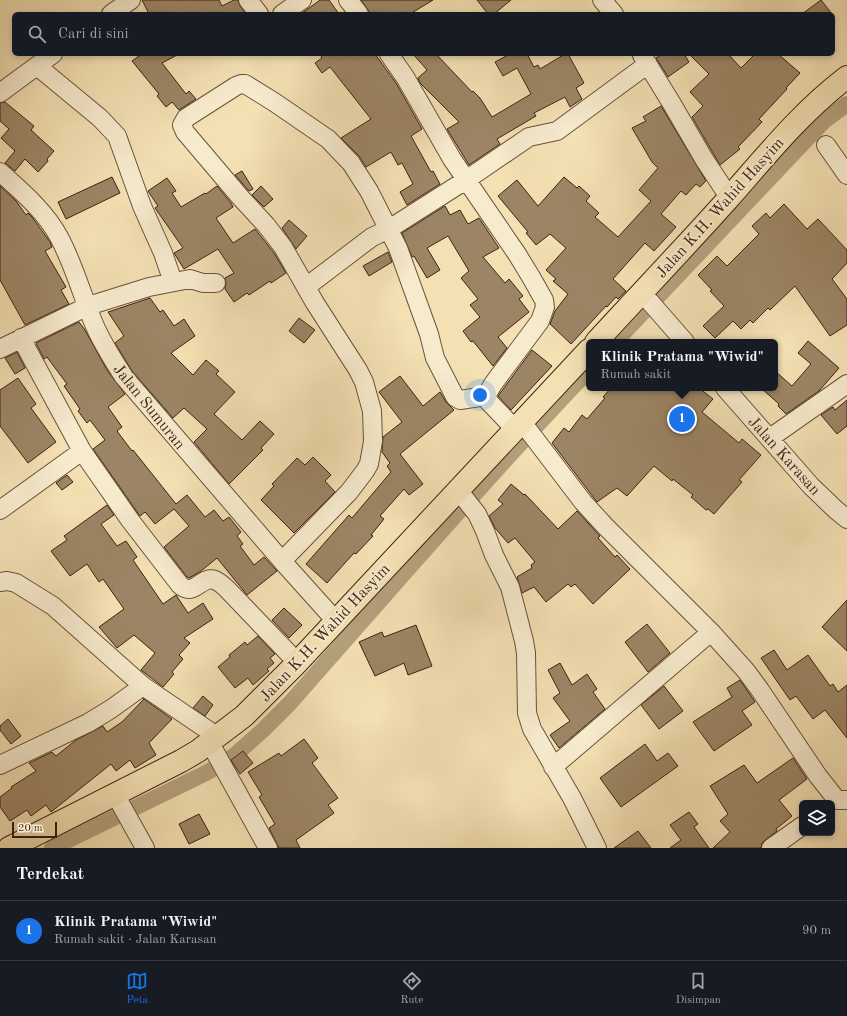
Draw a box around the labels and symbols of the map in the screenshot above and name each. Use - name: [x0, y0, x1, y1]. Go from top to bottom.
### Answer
- street label: Jalan K.H. Wahid Hasyim: [653, 135, 788, 282]
- street label: Jalan Sumuran: [109, 362, 188, 453]
- your location: [470, 385, 490, 405]
- pin: 1: [669, 404, 695, 434]
- street label: Jalan Karasan: [744, 414, 823, 499]
- street label: Jalan K.H. Wahid Hasyim: [257, 561, 394, 706]
- scale bar: [12, 820, 57, 839]

